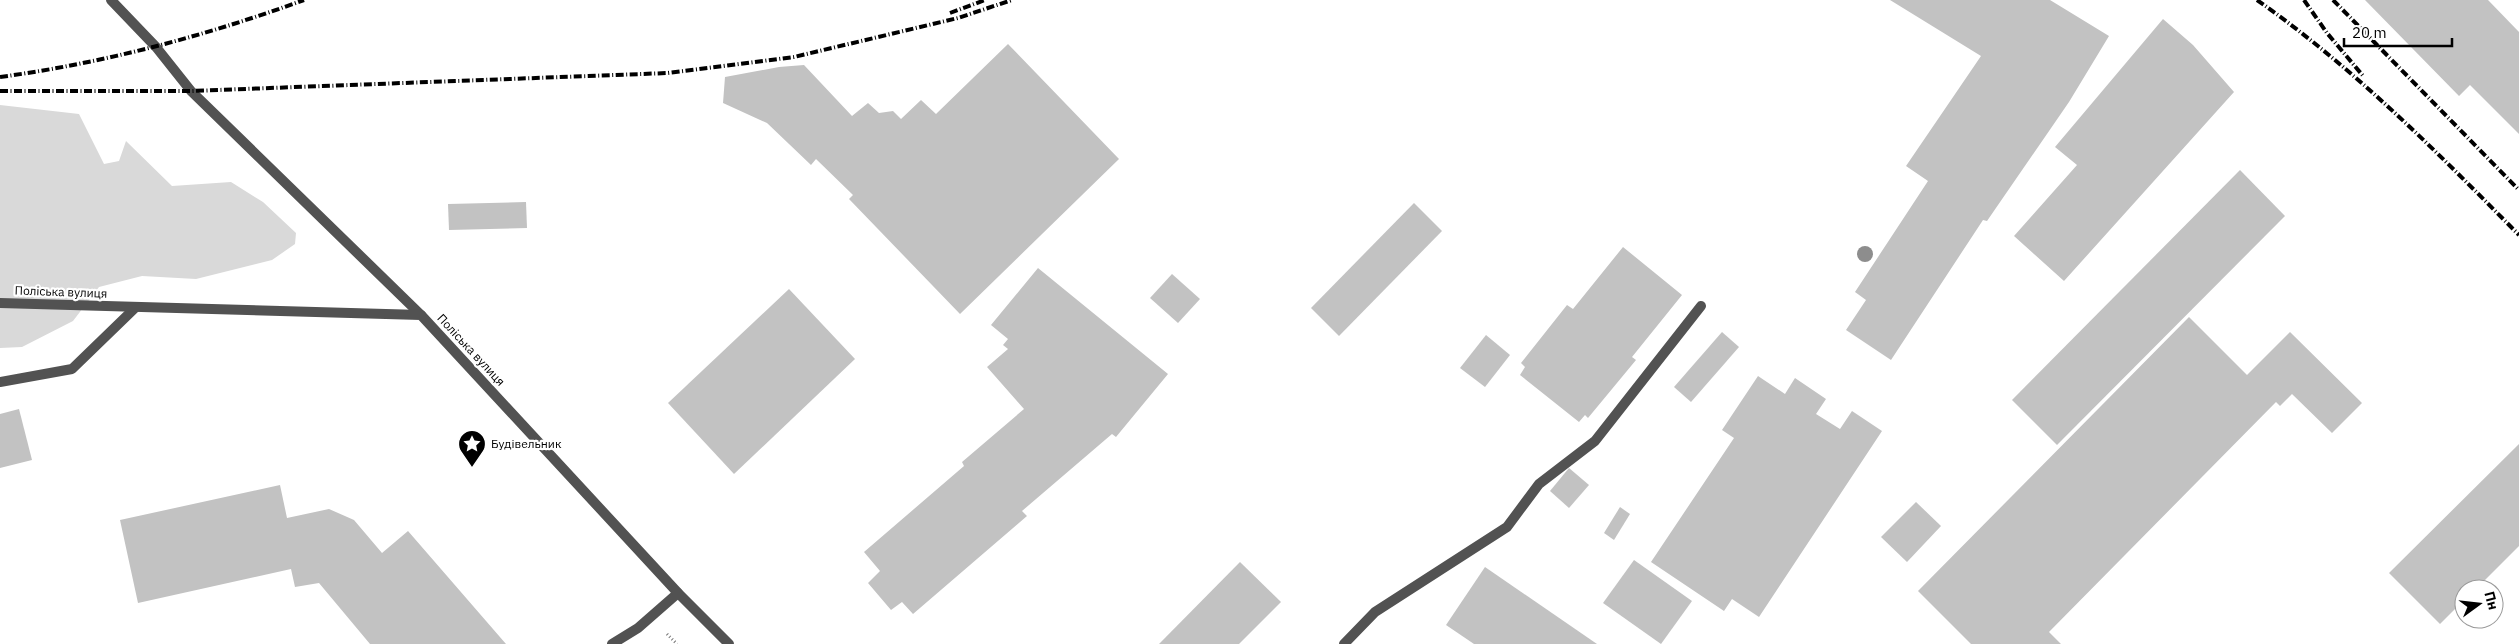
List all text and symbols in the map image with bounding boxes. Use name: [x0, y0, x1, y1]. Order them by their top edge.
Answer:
scale bar: [2344, 15, 2452, 47]
text: 20 m: [2352, 23, 2387, 42]
street label: Поліська вулиця: [14, 282, 108, 301]
street label: Поліська вулиця: [434, 311, 508, 389]
place icon: Будівельник: [457, 429, 487, 468]
place label: Будівельник: [491, 436, 562, 451]
north arrow: [2454, 579, 2504, 629]
text: Пн: [2480, 589, 2503, 612]

